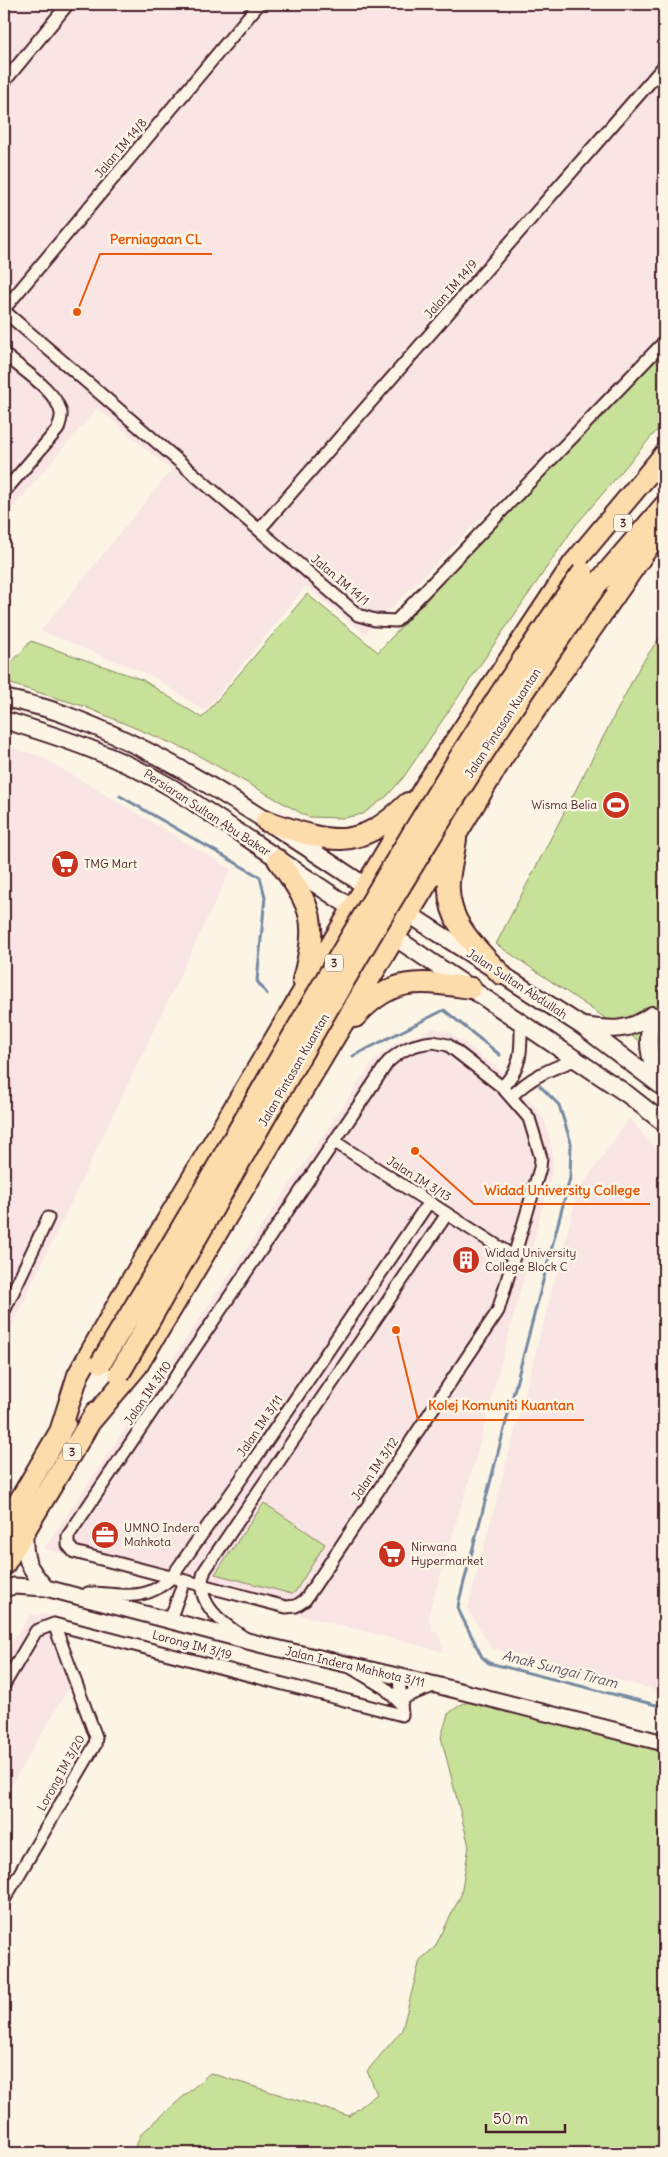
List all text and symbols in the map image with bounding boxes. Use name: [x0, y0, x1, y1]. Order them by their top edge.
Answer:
street label: Jalan IM 14/8: [91, 115, 150, 180]
callout: Perniagaan CL: [100, 225, 212, 254]
text: Perniagaan CL: [110, 230, 203, 248]
street label: Jalan IM 14/9: [421, 256, 480, 321]
road number: 3: [614, 514, 632, 532]
street label: Jalan IM 14/1: [308, 551, 372, 608]
street label: Jalan Pintasan Kuantan: [461, 665, 544, 780]
street label: Persiaran Sultan Abu Bakar: [141, 766, 274, 859]
sports icon: Wisma Belia: [601, 790, 631, 820]
place label: Wisma Belia: [531, 797, 597, 812]
supermarket icon: TMG Mart: [50, 849, 80, 879]
place label: TMG Mart: [84, 856, 137, 871]
street label: Jalan Sultan Abdullah: [464, 945, 570, 1022]
road number: 3: [325, 954, 343, 971]
street label: Jalan Pintasan Kuantan: [255, 1011, 332, 1129]
street label: Jalan IM 3/13: [384, 1153, 454, 1204]
callout: Widad University College: [474, 1175, 650, 1204]
text: Widad University College: [484, 1181, 640, 1199]
building icon: Widad University College Block C: [451, 1245, 481, 1275]
place label: Widad University College Block C: [485, 1245, 576, 1274]
street label: Jalan IM 3/10: [121, 1358, 175, 1428]
callout: Kolej Komuniti Kuantan: [418, 1391, 584, 1420]
street label: Jalan IM 3/11: [234, 1392, 286, 1459]
text: Kolej Komuniti Kuantan: [428, 1396, 574, 1414]
street label: Jalan IM 3/12: [348, 1434, 401, 1503]
road number: 3: [63, 1444, 81, 1460]
office icon: UMNO Indera Mahkota: [90, 1520, 120, 1550]
place label: UMNO Indera Mahkota: [124, 1520, 200, 1549]
supermarket icon: Nirwana Hypermarket: [377, 1539, 407, 1569]
place label: Nirwana Hypermarket: [411, 1539, 483, 1568]
street label: Lorong IM 3/19: [151, 1627, 234, 1662]
street label: Jalan Indera Mahkota 3/11: [284, 1643, 426, 1690]
water label: Anak Sungai Tiram: [500, 1646, 620, 1692]
street label: Lorong IM 3/20: [33, 1732, 88, 1813]
scale bar: [486, 2102, 564, 2134]
text: 50 m: [493, 2109, 528, 2128]

